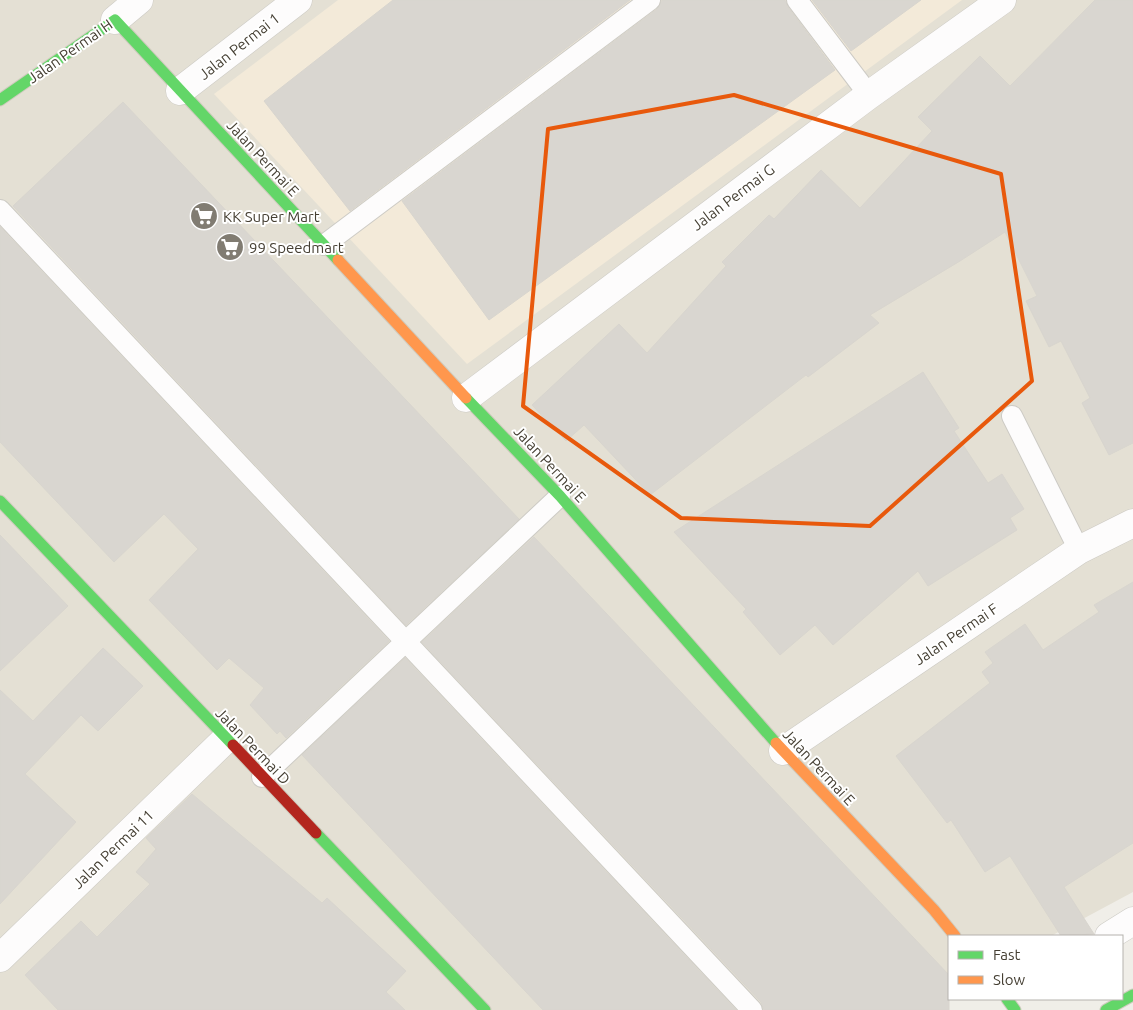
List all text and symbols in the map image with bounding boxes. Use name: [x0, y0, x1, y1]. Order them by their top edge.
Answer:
street label: Jalan Permai 1: [195, 9, 283, 83]
street label: Jalan Permai H: [24, 15, 116, 87]
street label: Jalan Permai E: [224, 117, 302, 199]
street label: Jalan Permai G: [688, 160, 778, 234]
supermarket icon: KK Super Mart: [189, 201, 219, 231]
place label: KK Super Mart: [223, 208, 320, 225]
supermarket icon: 99 Speedmart: [215, 232, 245, 262]
place label: 99 Speedmart: [249, 239, 344, 256]
street label: Jalan Permai E: [511, 423, 589, 505]
street label: Jalan Permai F: [911, 600, 1001, 668]
street label: Jalan Permai D: [212, 704, 294, 788]
street label: Jalan Permai E: [780, 726, 858, 808]
street label: Jalan Permai 11: [69, 806, 157, 892]
legend: [948, 935, 1123, 1000]
text: Fast: [993, 946, 1021, 963]
text: Slow: [993, 971, 1026, 988]

